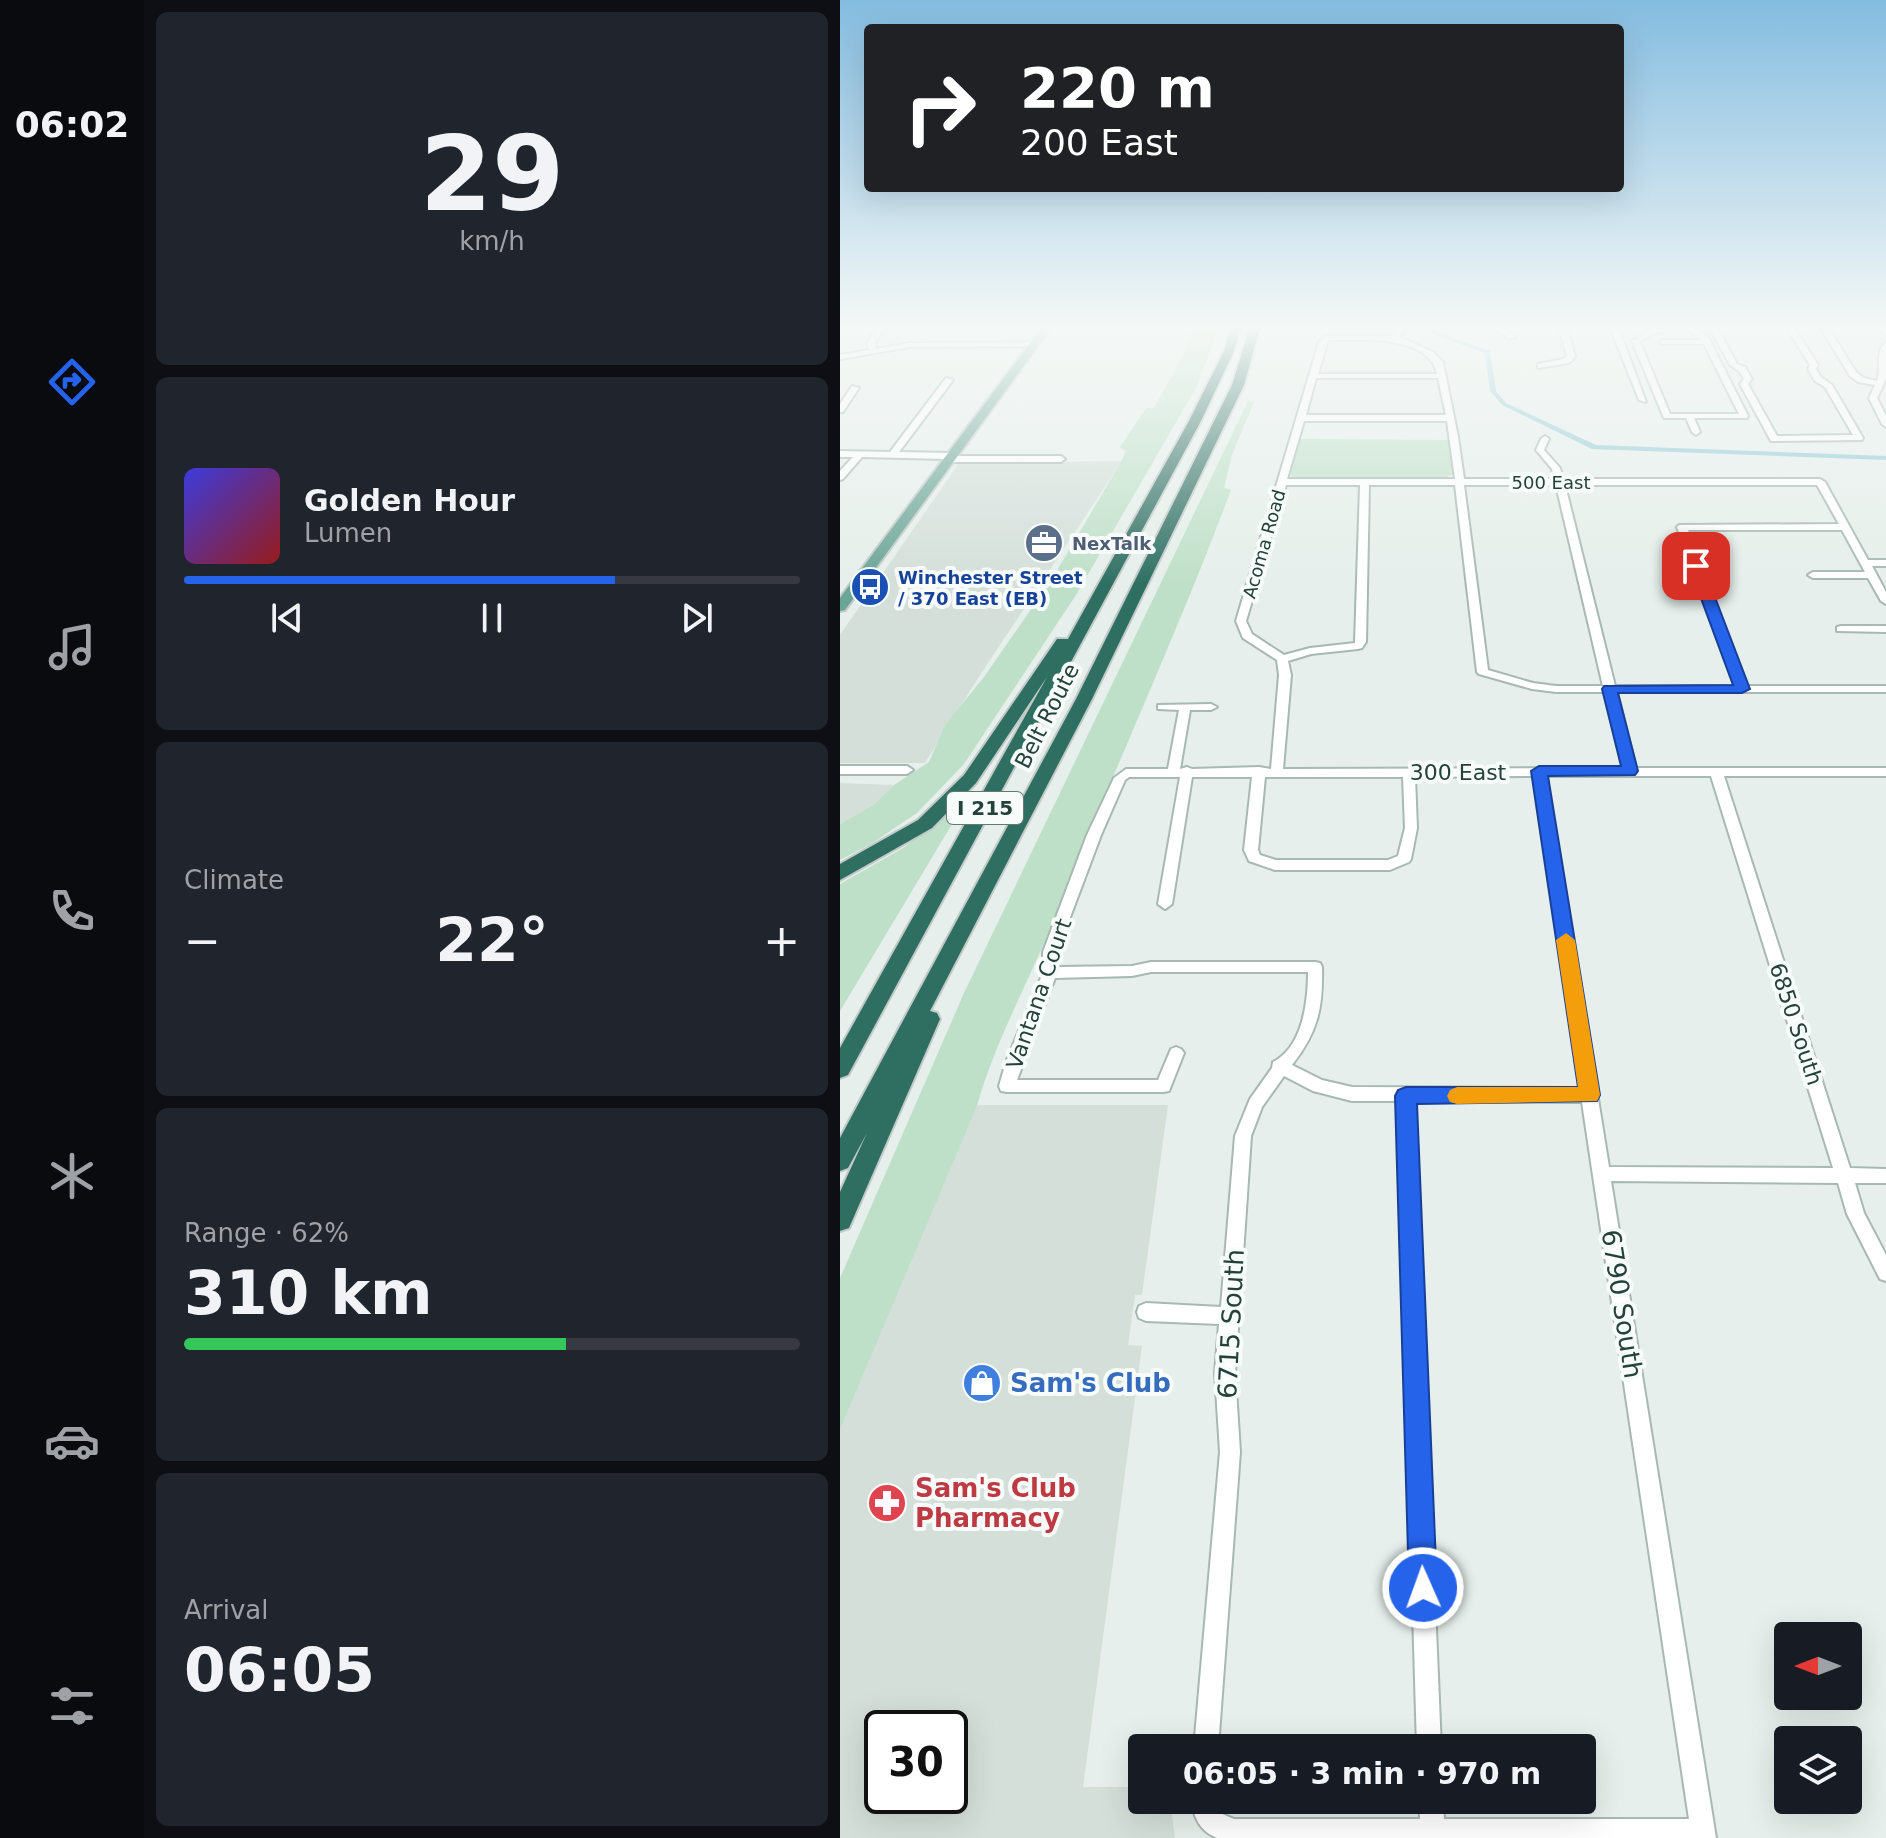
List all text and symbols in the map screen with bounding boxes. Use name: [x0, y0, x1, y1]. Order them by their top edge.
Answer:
text: 220 m: [1020, 55, 1215, 120]
icon: right: [888, 56, 992, 160]
text: 06:02: [15, 104, 129, 145]
text: 29: [420, 113, 564, 235]
text: 200 East: [1020, 122, 1178, 163]
text: km/h: [459, 226, 525, 256]
icon: directions: [44, 354, 100, 410]
street label: 500 East: [1512, 472, 1590, 493]
text: Golden Hour: [304, 483, 515, 518]
street label: Acoma Road: [1238, 487, 1290, 601]
text: Lumen: [304, 518, 392, 548]
office icon: NexTalk: [1023, 522, 1065, 564]
pin: [1662, 532, 1730, 600]
place label: NexTalk: [1072, 533, 1152, 554]
icon: arrive: [1674, 544, 1718, 588]
bus stop icon: Winchester Street / 370 East (EB): [849, 566, 891, 608]
place label: Winchester Street / 370 East (EB): [898, 567, 1083, 609]
icon: previous: [265, 596, 309, 640]
icon: pause: [470, 596, 514, 640]
icon: next: [675, 596, 719, 640]
icon: music: [44, 619, 100, 675]
street label: Belt Route: [1010, 659, 1084, 773]
street label: 300 East: [1410, 760, 1507, 785]
road number: I 215: [947, 792, 1023, 824]
text: Climate: [184, 865, 284, 895]
icon: phone: [44, 883, 100, 939]
text: 22°: [435, 905, 549, 975]
text: −: [184, 915, 221, 966]
text: +: [763, 915, 800, 966]
street label: Vantana Court: [1002, 915, 1077, 1073]
street label: 6850 South: [1765, 960, 1827, 1088]
icon: climate: [44, 1148, 100, 1204]
text: Range · 62%: [184, 1218, 349, 1248]
street label: 6790 South: [1595, 1228, 1649, 1380]
street label: 6715 South: [1212, 1248, 1250, 1400]
text: 310 km: [184, 1258, 433, 1328]
shop icon: Sam's Club: [961, 1362, 1003, 1404]
place label: Sam's Club: [1010, 1368, 1171, 1398]
icon: car: [44, 1413, 100, 1469]
place label: Sam's Club Pharmacy: [915, 1473, 1076, 1533]
pharmacy icon: Sam's Club Pharmacy: [866, 1482, 908, 1524]
position arrow: [1381, 1546, 1465, 1630]
text: Arrival: [184, 1595, 268, 1625]
north arrow: [1774, 1622, 1862, 1710]
map controls: [1774, 1622, 1862, 1814]
text: 06:05: [184, 1635, 375, 1705]
icon: filters: [44, 1678, 100, 1734]
speed limit sign: 30: [864, 1710, 968, 1814]
button: layers: [1774, 1726, 1862, 1814]
text: 06:05 · 3 min · 970 m: [1183, 1756, 1541, 1791]

